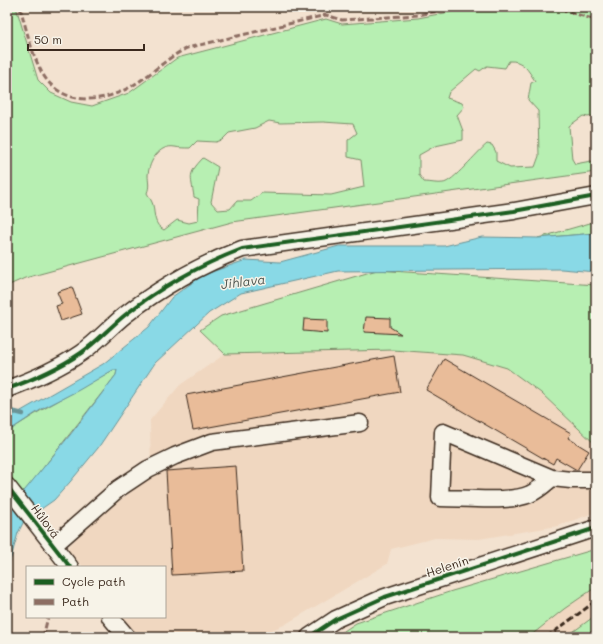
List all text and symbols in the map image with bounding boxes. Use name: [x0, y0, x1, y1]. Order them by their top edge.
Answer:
scale bar: [28, 26, 144, 52]
text: 50 m: [34, 31, 62, 47]
water label: Jihlava: [220, 270, 266, 292]
street label: Hůlová: [28, 501, 64, 541]
street label: Helenín: [424, 552, 470, 580]
legend: [26, 566, 166, 618]
text: Cycle path: [62, 573, 125, 589]
text: Path: [62, 593, 89, 609]

